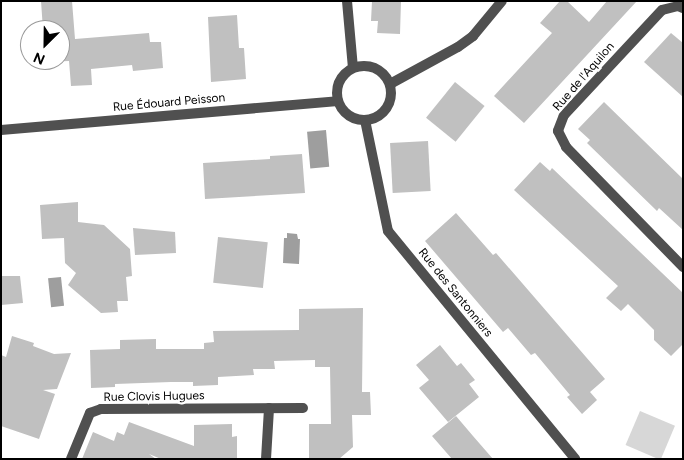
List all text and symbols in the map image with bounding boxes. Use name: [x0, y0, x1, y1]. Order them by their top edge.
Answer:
north arrow: [20, 20, 70, 70]
street label: Rue de l'Aquilon: [550, 40, 618, 114]
text: N: [31, 48, 48, 68]
street label: Rue Édouard Peisson: [112, 91, 226, 115]
street label: Rue des Santonniers: [415, 246, 495, 340]
street label: Rue Clovis Hugues: [103, 389, 205, 405]

